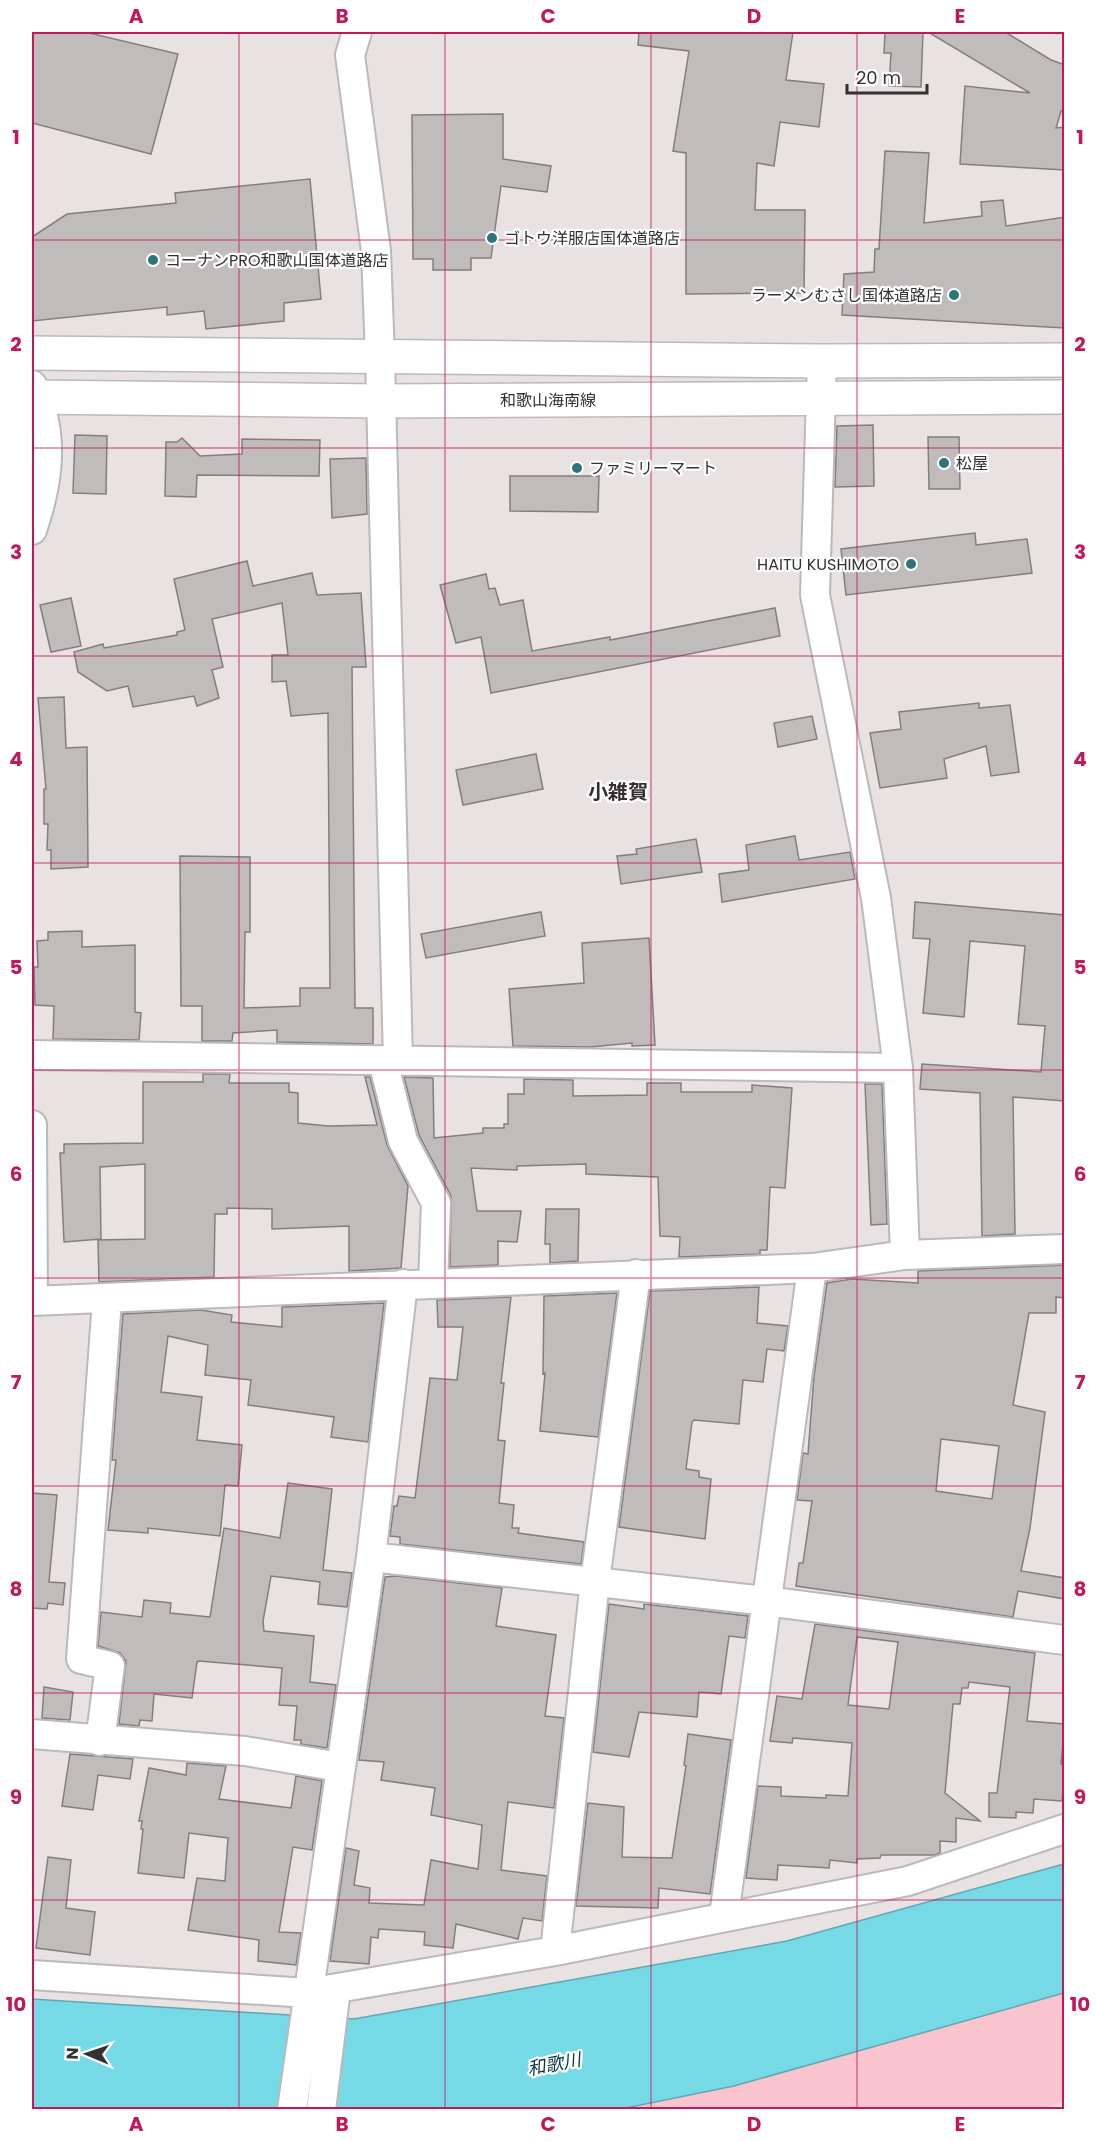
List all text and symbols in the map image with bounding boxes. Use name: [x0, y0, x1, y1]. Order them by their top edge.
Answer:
text: A: [129, 2, 144, 30]
text: B: [335, 2, 349, 30]
text: C: [540, 2, 556, 30]
text: D: [747, 2, 761, 30]
text: E: [955, 2, 965, 30]
scale bar: [847, 57, 926, 95]
text: 20 m: [856, 65, 901, 90]
text: 1: [12, 123, 20, 151]
text: 1: [1076, 123, 1084, 151]
place label: ゴトウ洋服店国体道路店: [504, 227, 680, 250]
marker: ゴトウ洋服店国体道路店: [485, 231, 499, 245]
place label: コーナンPRO和歌山国体道路店: [165, 249, 389, 272]
marker: コーナンPRO和歌山国体道路店: [146, 253, 160, 267]
place label: ラーメンむさし国体道路店: [751, 284, 942, 307]
marker: ラーメンむさし国体道路店: [947, 288, 961, 302]
text: 2: [10, 330, 22, 358]
text: 2: [1074, 330, 1086, 358]
street label: 和歌山海南線: [500, 389, 596, 412]
place label: 松屋: [956, 452, 988, 475]
marker: 松屋: [937, 456, 951, 470]
place label: ファミリーマート: [589, 457, 717, 480]
marker: ファミリーマート: [570, 461, 584, 475]
text: 3: [10, 538, 22, 566]
text: 3: [1074, 538, 1086, 566]
place label: HAITU KUSHIMOTO: [757, 553, 899, 576]
marker: HAITU KUSHIMOTO: [904, 557, 918, 571]
text: 4: [9, 745, 23, 773]
text: 4: [1073, 745, 1087, 773]
district label: 小雑賀: [588, 778, 648, 806]
text: 5: [10, 953, 23, 981]
text: 5: [1074, 953, 1087, 981]
text: 6: [10, 1160, 22, 1188]
text: 6: [1074, 1160, 1086, 1188]
text: 7: [11, 1368, 22, 1396]
text: 7: [1075, 1368, 1086, 1396]
text: 8: [10, 1575, 22, 1603]
text: 8: [1074, 1575, 1086, 1603]
text: 9: [10, 1783, 22, 1811]
text: 9: [1074, 1783, 1086, 1811]
text: 10: [6, 1990, 26, 2018]
text: 10: [1070, 1990, 1090, 2018]
north arrow: [57, 2024, 117, 2084]
water label: 和歌川: [525, 2046, 585, 2081]
text: N: [61, 2047, 84, 2060]
text: A: [129, 2110, 144, 2138]
text: B: [335, 2110, 349, 2138]
text: C: [540, 2110, 556, 2138]
text: D: [747, 2110, 761, 2138]
text: E: [955, 2110, 965, 2138]

